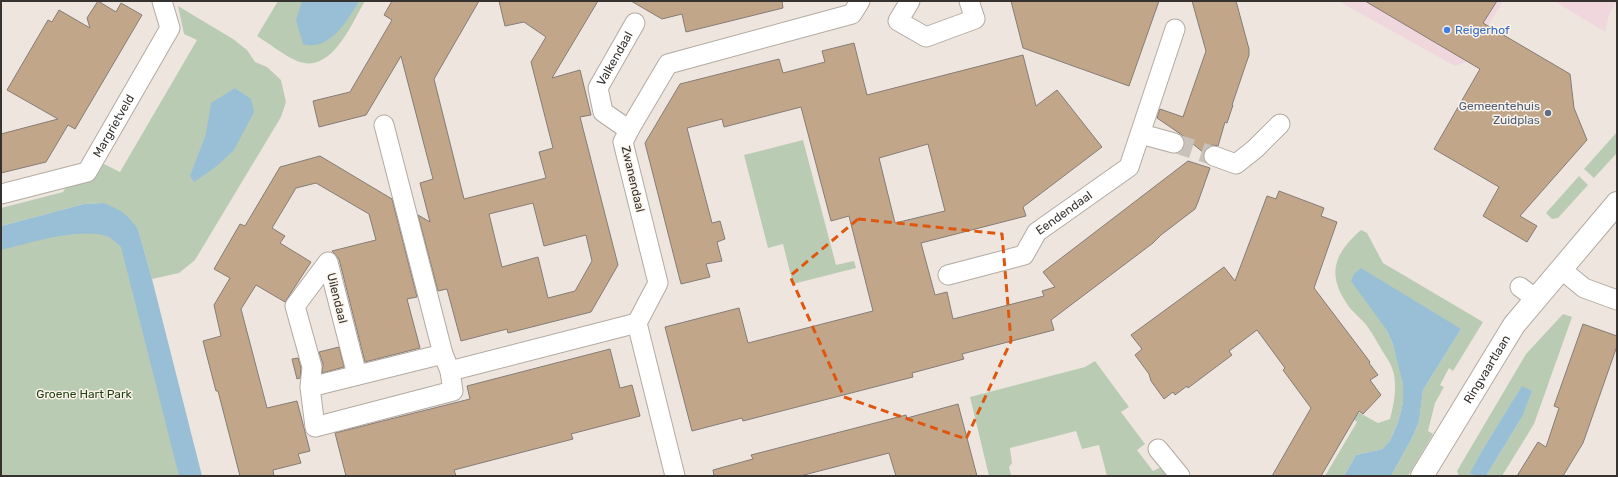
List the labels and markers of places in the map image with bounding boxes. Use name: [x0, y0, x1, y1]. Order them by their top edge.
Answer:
place label: Reigerhof: [1455, 23, 1510, 37]
marker: Reigerhof: [1442, 25, 1452, 35]
place label: Gemeentehuis Zuidplas: [1459, 99, 1540, 127]
marker: Gemeentehuis Zuidplas: [1543, 108, 1553, 118]

